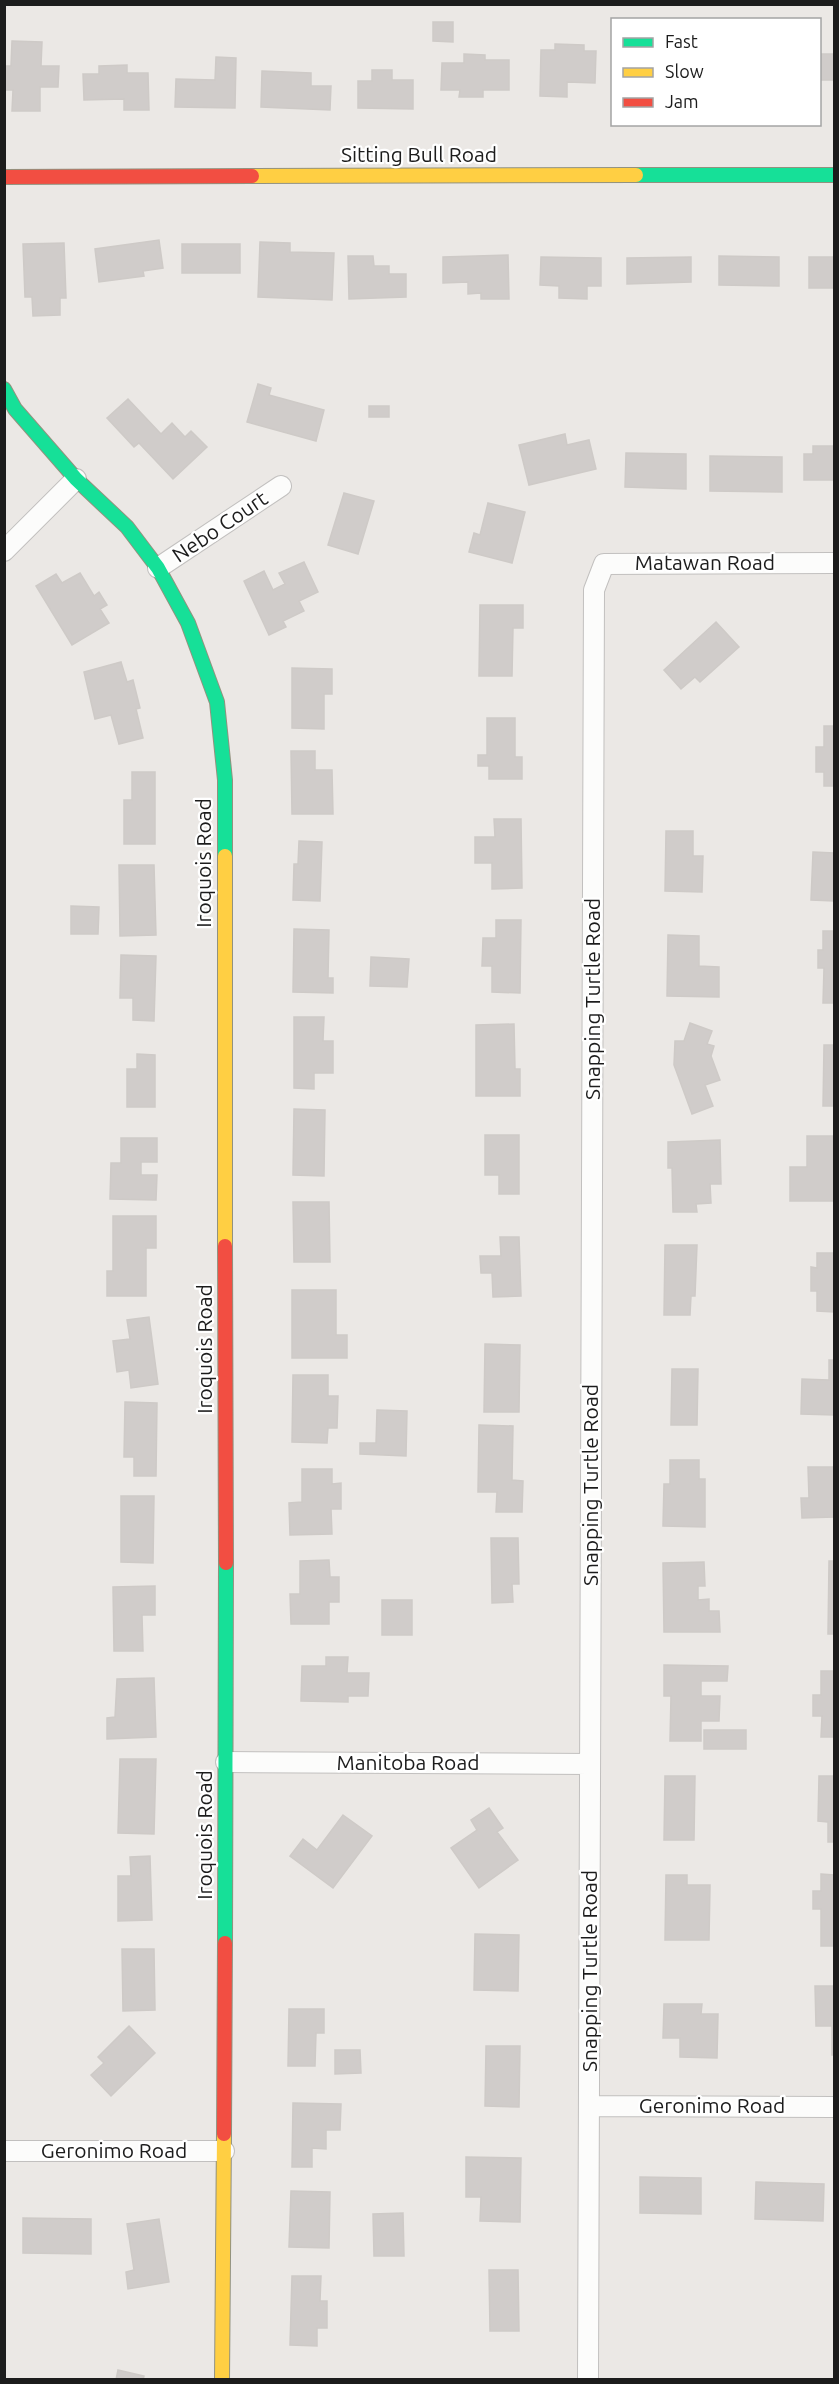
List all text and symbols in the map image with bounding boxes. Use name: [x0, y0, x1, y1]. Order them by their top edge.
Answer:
legend: [611, 18, 821, 126]
text: Fast: [665, 31, 698, 51]
text: Slow: [665, 61, 704, 81]
text: Jam: [665, 91, 699, 111]
street label: Sitting Bull Road: [341, 142, 497, 166]
street label: Nebo Court: [167, 486, 271, 567]
street label: Matawan Road: [635, 550, 775, 574]
street label: Iroquois Road: [191, 798, 215, 928]
street label: Snapping Turtle Road: [580, 898, 604, 1100]
street label: Iroquois Road: [192, 1284, 216, 1414]
street label: Snapping Turtle Road: [578, 1384, 602, 1586]
street label: Manitoba Road: [337, 1750, 479, 1774]
street label: Iroquois Road: [192, 1770, 216, 1900]
street label: Snapping Turtle Road: [577, 1870, 601, 2072]
street label: Geronimo Road: [639, 2093, 785, 2117]
street label: Geronimo Road: [41, 2138, 187, 2162]

